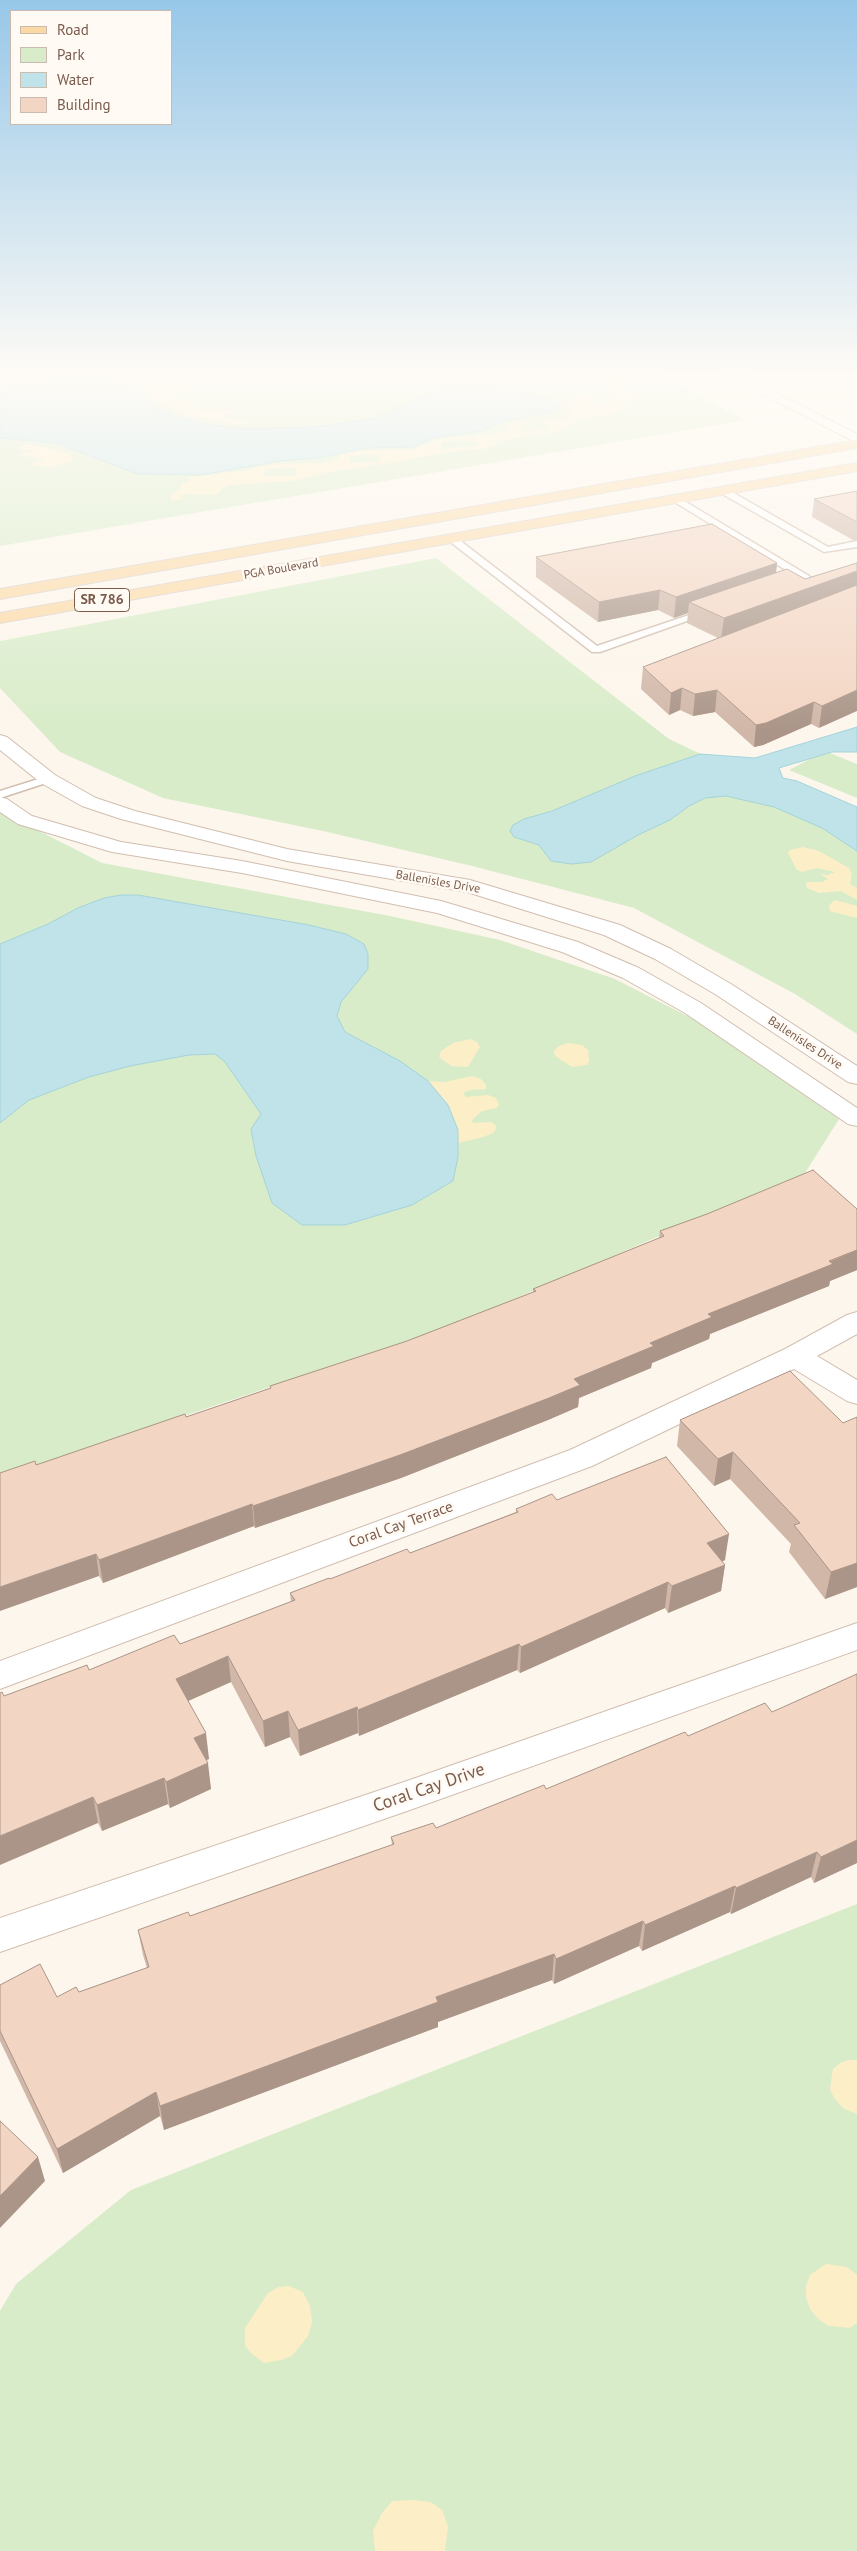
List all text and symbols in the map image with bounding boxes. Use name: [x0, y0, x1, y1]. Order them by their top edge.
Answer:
legend: [10, 10, 172, 125]
text: Road: [57, 20, 89, 39]
text: Park: [57, 45, 85, 64]
text: Water: [57, 70, 94, 89]
text: Building: [57, 95, 111, 114]
street label: PGA Boulevard: [243, 555, 319, 583]
road number: SR 786: [74, 588, 130, 612]
street label: Ballenisles Drive: [395, 867, 481, 897]
street label: Ballenisles Drive: [765, 1014, 845, 1072]
street label: Coral Cay Terrace: [346, 1498, 456, 1552]
street label: Coral Cay Drive: [370, 1759, 488, 1817]

